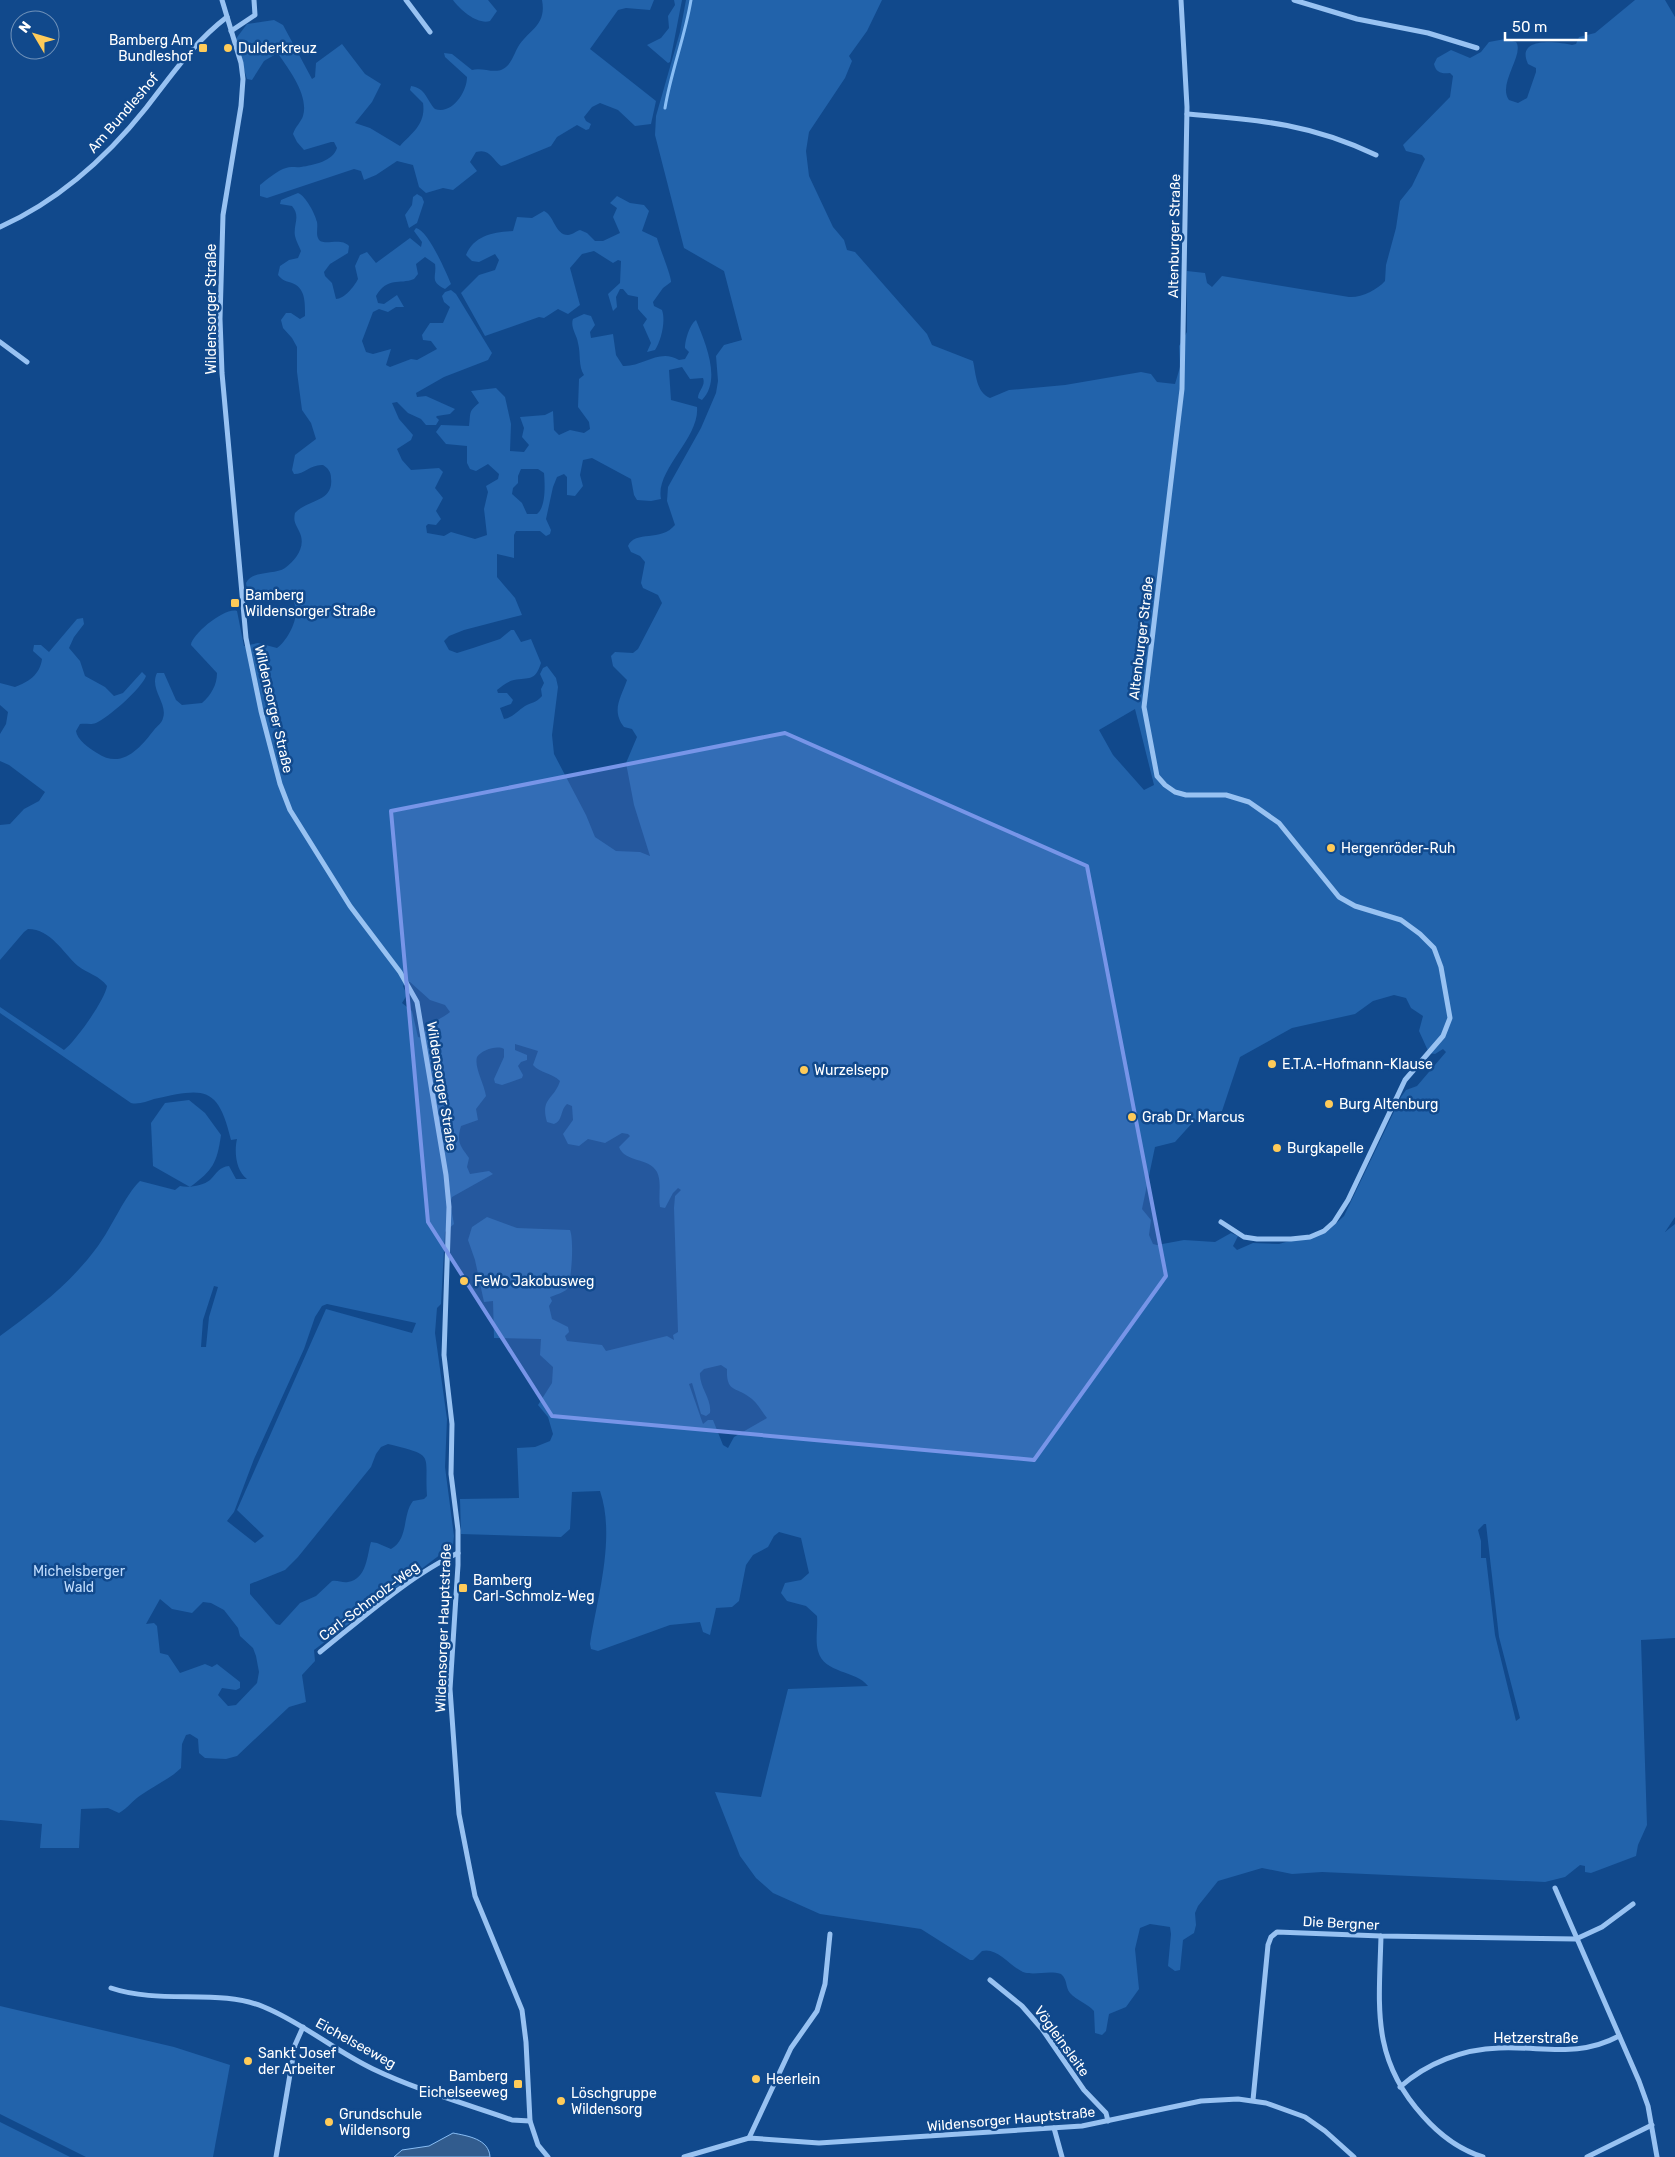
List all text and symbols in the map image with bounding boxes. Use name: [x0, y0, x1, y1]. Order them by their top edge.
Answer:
north arrow: [10, 10, 60, 60]
scale bar: [1505, 10, 1586, 42]
text: N: [15, 18, 35, 37]
text: 50 m: [1512, 18, 1547, 36]
place label: Bamberg Am Bundleshof: [109, 32, 194, 65]
place label: Dulderkreuz: [238, 40, 317, 57]
marker: Bamberg Am Bundleshof: [197, 42, 209, 54]
marker: Dulderkreuz: [222, 42, 234, 54]
street label: Am Bundleshof: [84, 70, 163, 157]
street label: Altenburger Straße: [1165, 174, 1184, 298]
street label: Wildensorger Straße: [203, 243, 220, 374]
street label: Altenburger Straße: [1125, 575, 1158, 701]
place label: Bamberg Wildensorger Straße: [245, 587, 376, 620]
marker: Bamberg Wildensorger Straße: [229, 597, 241, 609]
street label: Wildensorger Straße: [251, 643, 297, 775]
place label: Hergenröder-Ruh: [1341, 840, 1456, 857]
marker: Hergenröder-Ruh: [1325, 842, 1337, 854]
street label: Wildensorger Straße: [423, 1020, 460, 1152]
place label: E.T.A.-Hofmann-Klause: [1282, 1056, 1433, 1073]
marker: E.T.A.-Hofmann-Klause: [1266, 1058, 1278, 1070]
place label: Wurzelsepp: [814, 1062, 889, 1079]
marker: Wurzelsepp: [798, 1064, 810, 1076]
place label: Burg Altenburg: [1339, 1096, 1438, 1113]
marker: Burg Altenburg: [1323, 1098, 1335, 1110]
place label: Grab Dr. Marcus: [1142, 1109, 1245, 1126]
marker: Grab Dr. Marcus: [1126, 1111, 1138, 1123]
place label: Burgkapelle: [1287, 1140, 1364, 1157]
marker: Burgkapelle: [1271, 1142, 1283, 1154]
place label: FeWo Jakobusweg: [474, 1273, 594, 1290]
marker: FeWo Jakobusweg: [458, 1275, 470, 1287]
street label: Wildensorger Hauptstraße: [432, 1543, 455, 1713]
street label: Carl-Schmolz-Weg: [316, 1558, 423, 1645]
park label: Michelsberger Wald: [33, 1563, 126, 1596]
place label: Bamberg Carl-Schmolz-Weg: [473, 1572, 595, 1605]
marker: Bamberg Carl-Schmolz-Weg: [457, 1582, 469, 1594]
street label: Die Bergner: [1302, 1913, 1380, 1934]
street label: Vögleinsleite: [1030, 2003, 1093, 2080]
street label: Eichelseeweg: [313, 2014, 399, 2073]
street label: Hetzerstraße: [1493, 2030, 1579, 2047]
place label: Sankt Josef der Arbeiter: [258, 2045, 337, 2078]
marker: Sankt Josef der Arbeiter: [242, 2055, 254, 2067]
place label: Bamberg Eichelseeweg: [419, 2068, 508, 2101]
place label: Heerlein: [766, 2071, 820, 2088]
marker: Heerlein: [750, 2073, 762, 2085]
marker: Bamberg Eichelseeweg: [512, 2078, 524, 2090]
place label: Löschgruppe Wildensorg: [571, 2085, 657, 2118]
marker: Löschgruppe Wildensorg: [555, 2095, 567, 2107]
street label: Wildensorger Hauptstraße: [926, 2104, 1096, 2135]
place label: Grundschule Wildensorg: [339, 2106, 422, 2139]
marker: Grundschule Wildensorg: [323, 2116, 335, 2128]

